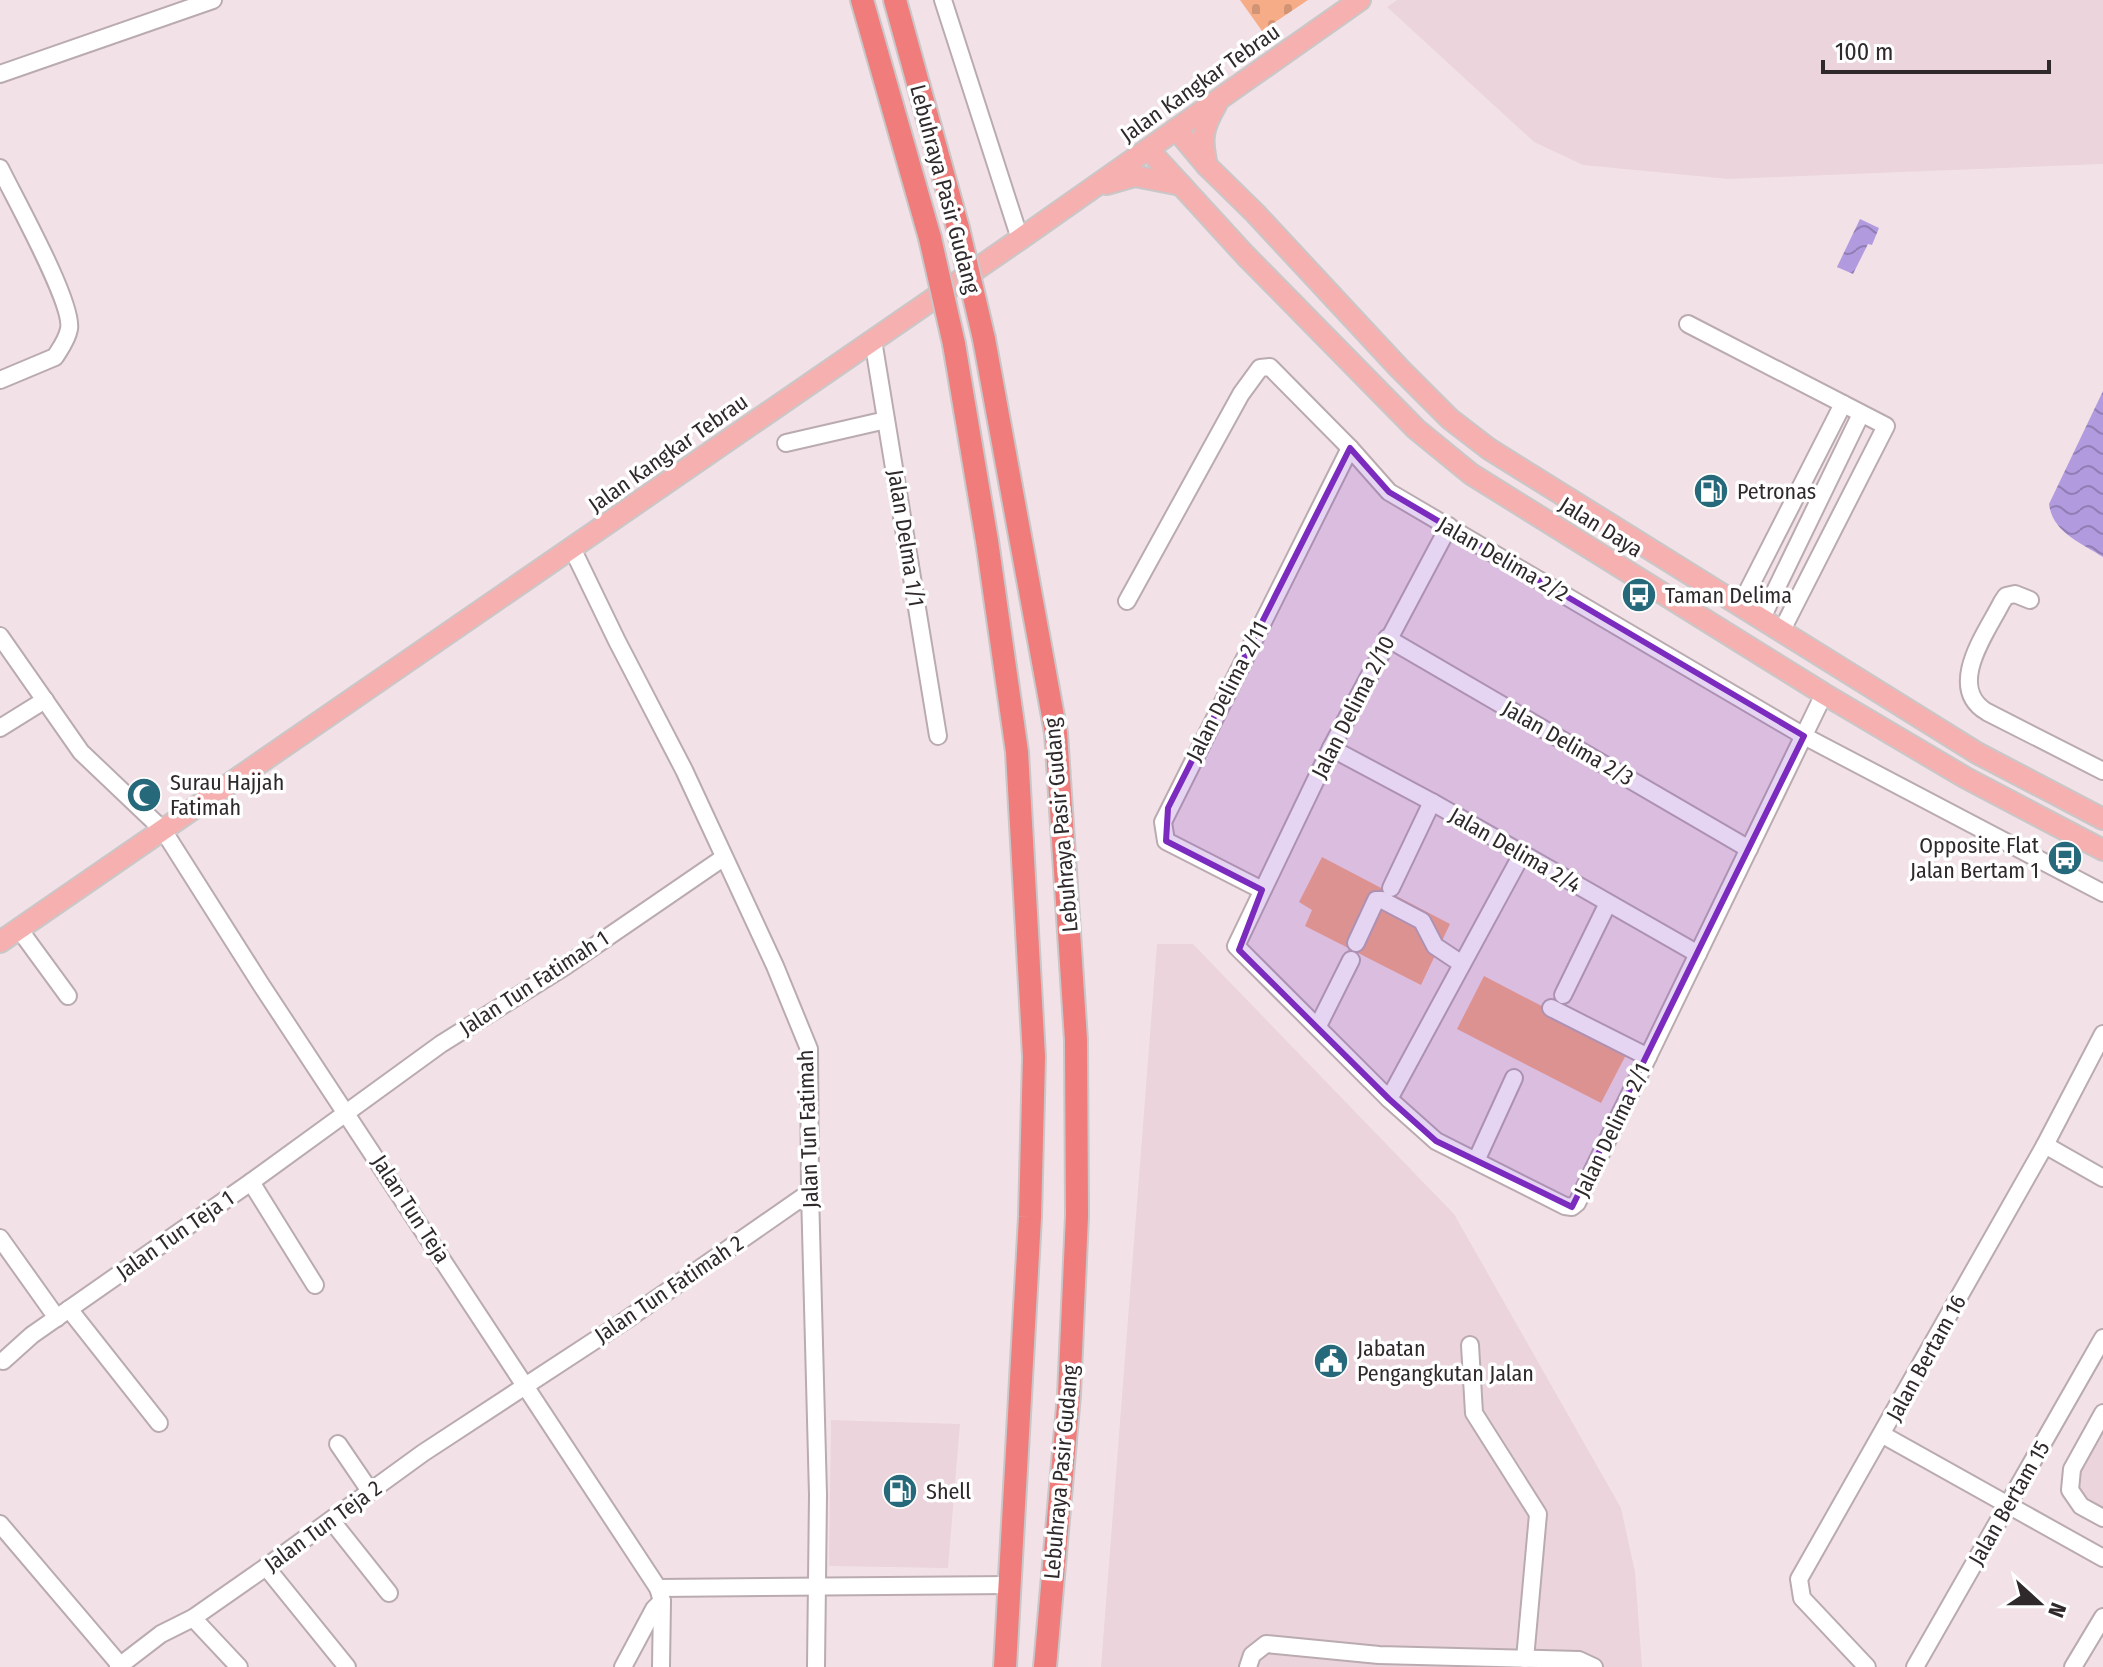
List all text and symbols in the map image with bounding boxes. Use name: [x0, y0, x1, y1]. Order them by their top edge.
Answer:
street label: Jalan Kangkar Tebrau: [1115, 18, 1285, 148]
scale bar: [1823, 24, 2049, 74]
text: 100 m: [1835, 38, 1893, 66]
street label: Lebuhraya Pasir Gudang: [904, 82, 986, 297]
street label: Jalan Kangkar Tebrau: [583, 388, 753, 518]
street label: Jalan Delma 1/1: [882, 468, 930, 608]
fuel station icon: Petronas: [1692, 472, 1730, 510]
place label: Petronas: [1737, 478, 1816, 505]
street label: Jalan Daya: [1554, 491, 1648, 563]
street label: Jalan Delima 2/2: [1433, 511, 1573, 607]
bus stop icon: Taman Delima: [1620, 576, 1658, 614]
place label: Taman Delima: [1665, 582, 1792, 609]
street label: Jalan Delima 2/11: [1180, 617, 1274, 765]
street label: Jalan Delima 2/10: [1305, 631, 1401, 783]
street label: Jalan Delima 2/3: [1498, 695, 1638, 791]
street label: Lebuhraya Pasir Gudang: [1038, 716, 1084, 933]
place label: Surau Hajjah Fatimah: [170, 769, 284, 821]
mosque icon: Surau Hajjah Fatimah: [125, 776, 163, 814]
street label: Jalan Delima 2/4: [1444, 802, 1586, 899]
place label: Opposite Flat Jalan Bertam 1: [1910, 832, 2040, 884]
bus stop icon: Opposite Flat Jalan Bertam 1: [2046, 839, 2084, 877]
street label: Jalan Tun Fatimah 1: [454, 925, 614, 1041]
street label: Jalan Tun Fatimah: [792, 1049, 824, 1209]
street label: Jalan Delima 2/1: [1568, 1059, 1656, 1201]
street label: Jalan Tun Teja: [366, 1150, 456, 1268]
street label: Jalan Tun Teja 1: [111, 1185, 239, 1285]
street label: Jalan Tun Fatimah 2: [590, 1229, 748, 1349]
street label: Jalan Bertam 16: [1880, 1290, 1972, 1426]
place label: Jabatan Pengangkutan Jalan: [1357, 1335, 1534, 1387]
public building icon: Jabatan Pengangkutan Jalan: [1312, 1342, 1350, 1380]
street label: Lebuhraya Pasir Gudang: [1038, 1363, 1084, 1580]
street label: Jalan Bertam 15: [1963, 1436, 2055, 1570]
fuel station icon: Shell: [881, 1472, 919, 1510]
street label: Jalan Tun Teja 2: [259, 1474, 387, 1578]
place label: Shell: [926, 1478, 971, 1505]
north arrow: [1999, 1563, 2079, 1643]
text: N: [2042, 1599, 2072, 1621]

